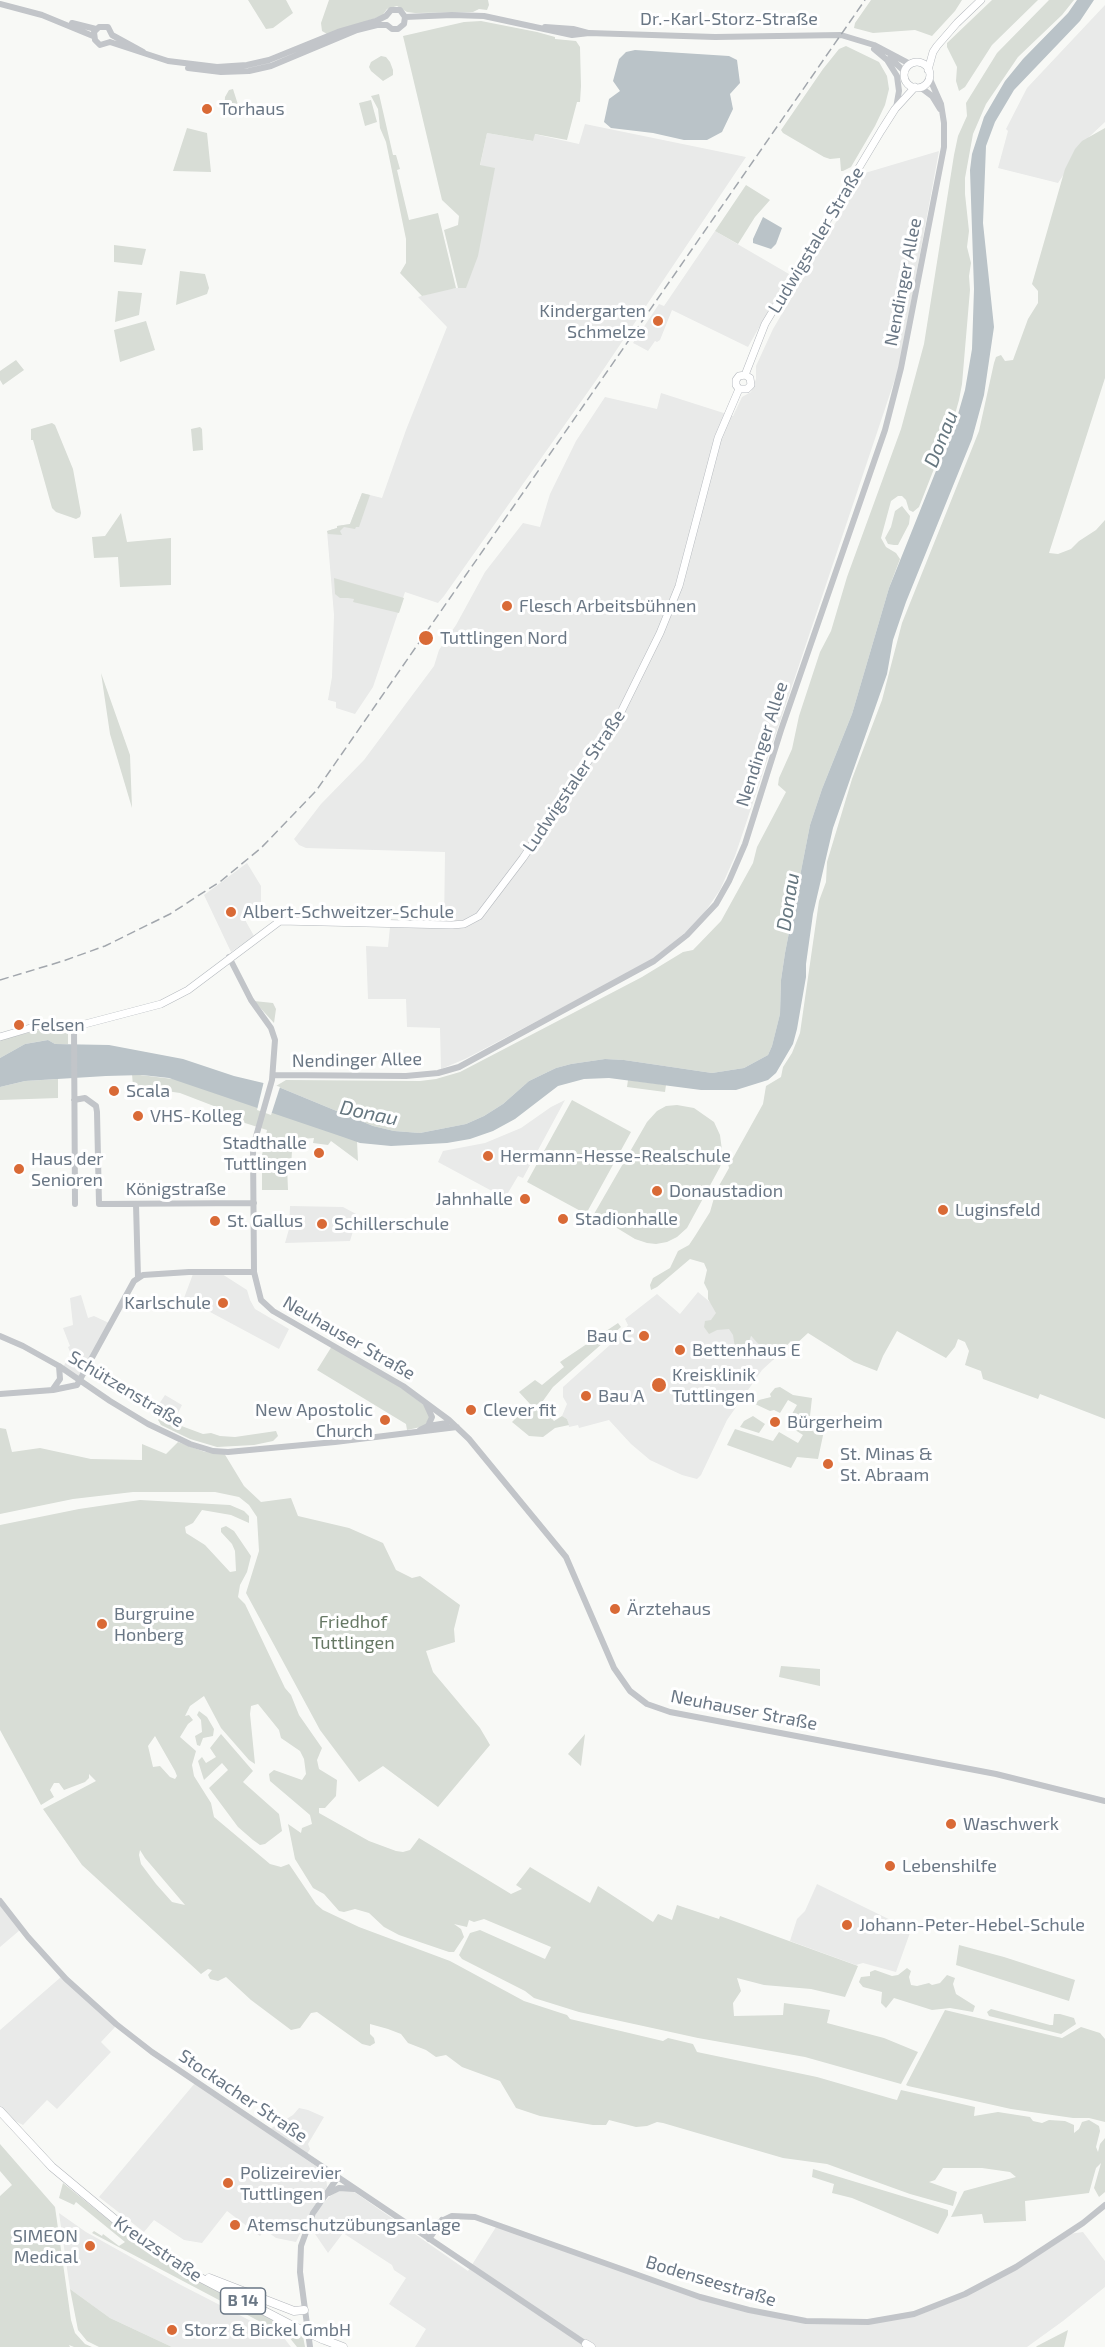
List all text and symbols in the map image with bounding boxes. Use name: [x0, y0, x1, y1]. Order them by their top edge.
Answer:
street label: Dr.-Karl-Storz-Straße: [640, 8, 818, 30]
place label: Torhaus: [219, 98, 285, 120]
marker: Torhaus: [200, 102, 214, 116]
street label: Ludwigstaler Straße: [764, 163, 868, 317]
street label: Nendinger Allee: [880, 216, 926, 348]
place label: Kindergarten Schmelze: [539, 300, 646, 342]
marker: Kindergarten Schmelze: [651, 314, 665, 328]
water label: Donau: [919, 407, 963, 471]
place label: Flesch Arbeitsbühnen: [519, 595, 696, 617]
marker: Flesch Arbeitsbühnen: [500, 599, 514, 613]
place label: Tuttlingen Nord: [440, 627, 567, 649]
marker: Tuttlingen Nord: [417, 629, 435, 647]
street label: Nendinger Allee: [732, 679, 792, 809]
street label: Ludwigstaler Straße: [518, 706, 630, 856]
water label: Donau: [772, 871, 804, 933]
place label: Albert-Schweitzer-Schule: [243, 901, 454, 923]
marker: Albert-Schweitzer-Schule: [224, 905, 238, 919]
place label: Felsen: [31, 1014, 85, 1036]
marker: Felsen: [12, 1018, 26, 1032]
street label: Nendinger Allee: [292, 1048, 422, 1072]
place label: Scala: [126, 1080, 170, 1102]
marker: Scala: [107, 1084, 121, 1098]
water label: Donau: [338, 1095, 400, 1131]
place label: VHS-Kolleg: [150, 1105, 242, 1127]
marker: VHS-Kolleg: [131, 1109, 145, 1123]
place label: Stadthalle Tuttlingen: [222, 1132, 307, 1174]
place label: Hermann-Hesse-Realschule: [500, 1145, 731, 1167]
marker: Stadthalle Tuttlingen: [312, 1146, 326, 1160]
place label: Haus der Senioren: [31, 1148, 104, 1190]
marker: Hermann-Hesse-Realschule: [481, 1149, 495, 1163]
marker: Haus der Senioren: [12, 1162, 26, 1176]
street label: Königstraße: [126, 1178, 226, 1200]
place label: Donaustadion: [669, 1180, 783, 1202]
marker: Donaustadion: [650, 1184, 664, 1198]
place label: Jahnhalle: [435, 1188, 513, 1210]
marker: Jahnhalle: [518, 1192, 532, 1206]
place label: Luginsfeld: [955, 1199, 1041, 1221]
marker: Luginsfeld: [936, 1203, 950, 1217]
place label: Stadionhalle: [575, 1208, 678, 1230]
place label: St. Gallus: [227, 1210, 303, 1232]
marker: Stadionhalle: [556, 1212, 570, 1226]
place label: Schillerschule: [334, 1213, 449, 1235]
marker: St. Gallus: [208, 1214, 222, 1228]
marker: Schillerschule: [315, 1217, 329, 1231]
street label: Neuhauser Straße: [279, 1291, 419, 1385]
place label: Karlschule: [124, 1292, 211, 1314]
marker: Karlschule: [216, 1296, 230, 1310]
place label: Bau C: [586, 1325, 632, 1347]
marker: Bau C: [637, 1329, 651, 1343]
place label: Bettenhaus E: [692, 1339, 801, 1361]
marker: Bettenhaus E: [673, 1343, 687, 1357]
street label: Schützenstraße: [64, 1346, 188, 1432]
place label: Kreisklinik Tuttlingen: [672, 1364, 756, 1406]
marker: Kreisklinik Tuttlingen: [650, 1376, 668, 1394]
place label: Bau A: [598, 1385, 645, 1407]
marker: Bau A: [579, 1389, 593, 1403]
place label: New Apostolic Church: [255, 1399, 373, 1442]
place label: Clever fit: [483, 1399, 556, 1421]
marker: Clever fit: [464, 1403, 478, 1417]
place label: Bürgerheim: [787, 1411, 883, 1433]
marker: New Apostolic Church: [378, 1413, 392, 1427]
marker: Bürgerheim: [768, 1415, 782, 1429]
place label: St. Minas & St. Abraam: [840, 1443, 933, 1486]
marker: St. Minas & St. Abraam: [821, 1457, 835, 1471]
place label: Ärztehaus: [627, 1598, 711, 1620]
marker: Ärztehaus: [608, 1602, 622, 1616]
place label: Burgruine Honberg: [114, 1603, 195, 1646]
park label: Friedhof Tuttlingen: [311, 1611, 395, 1654]
marker: Burgruine Honberg: [95, 1617, 109, 1631]
street label: Neuhauser Straße: [669, 1685, 819, 1735]
place label: Waschwerk: [963, 1813, 1059, 1835]
marker: Waschwerk: [944, 1817, 958, 1831]
place label: Lebenshilfe: [902, 1855, 997, 1877]
marker: Lebenshilfe: [883, 1859, 897, 1873]
place label: Johann-Peter-Hebel-Schule: [859, 1914, 1085, 1936]
marker: Johann-Peter-Hebel-Schule: [840, 1918, 854, 1932]
street label: Stockacher Straße: [174, 2045, 312, 2147]
place label: Polizeirevier Tuttlingen: [240, 2162, 341, 2204]
marker: Polizeirevier Tuttlingen: [221, 2176, 235, 2190]
street label: Kreuzstraße: [110, 2212, 206, 2286]
place label: Atemschutzübungsanlage: [247, 2214, 461, 2236]
marker: Atemschutzübungsanlage: [228, 2218, 242, 2232]
place label: SIMEON Medical: [13, 2225, 78, 2268]
marker: SIMEON Medical: [83, 2239, 97, 2253]
street label: Bodenseestraße: [643, 2251, 779, 2311]
road number: B 14: [220, 2288, 266, 2314]
place label: Storz & Bickel GmbH: [184, 2319, 351, 2341]
marker: Storz & Bickel GmbH: [165, 2323, 179, 2337]

